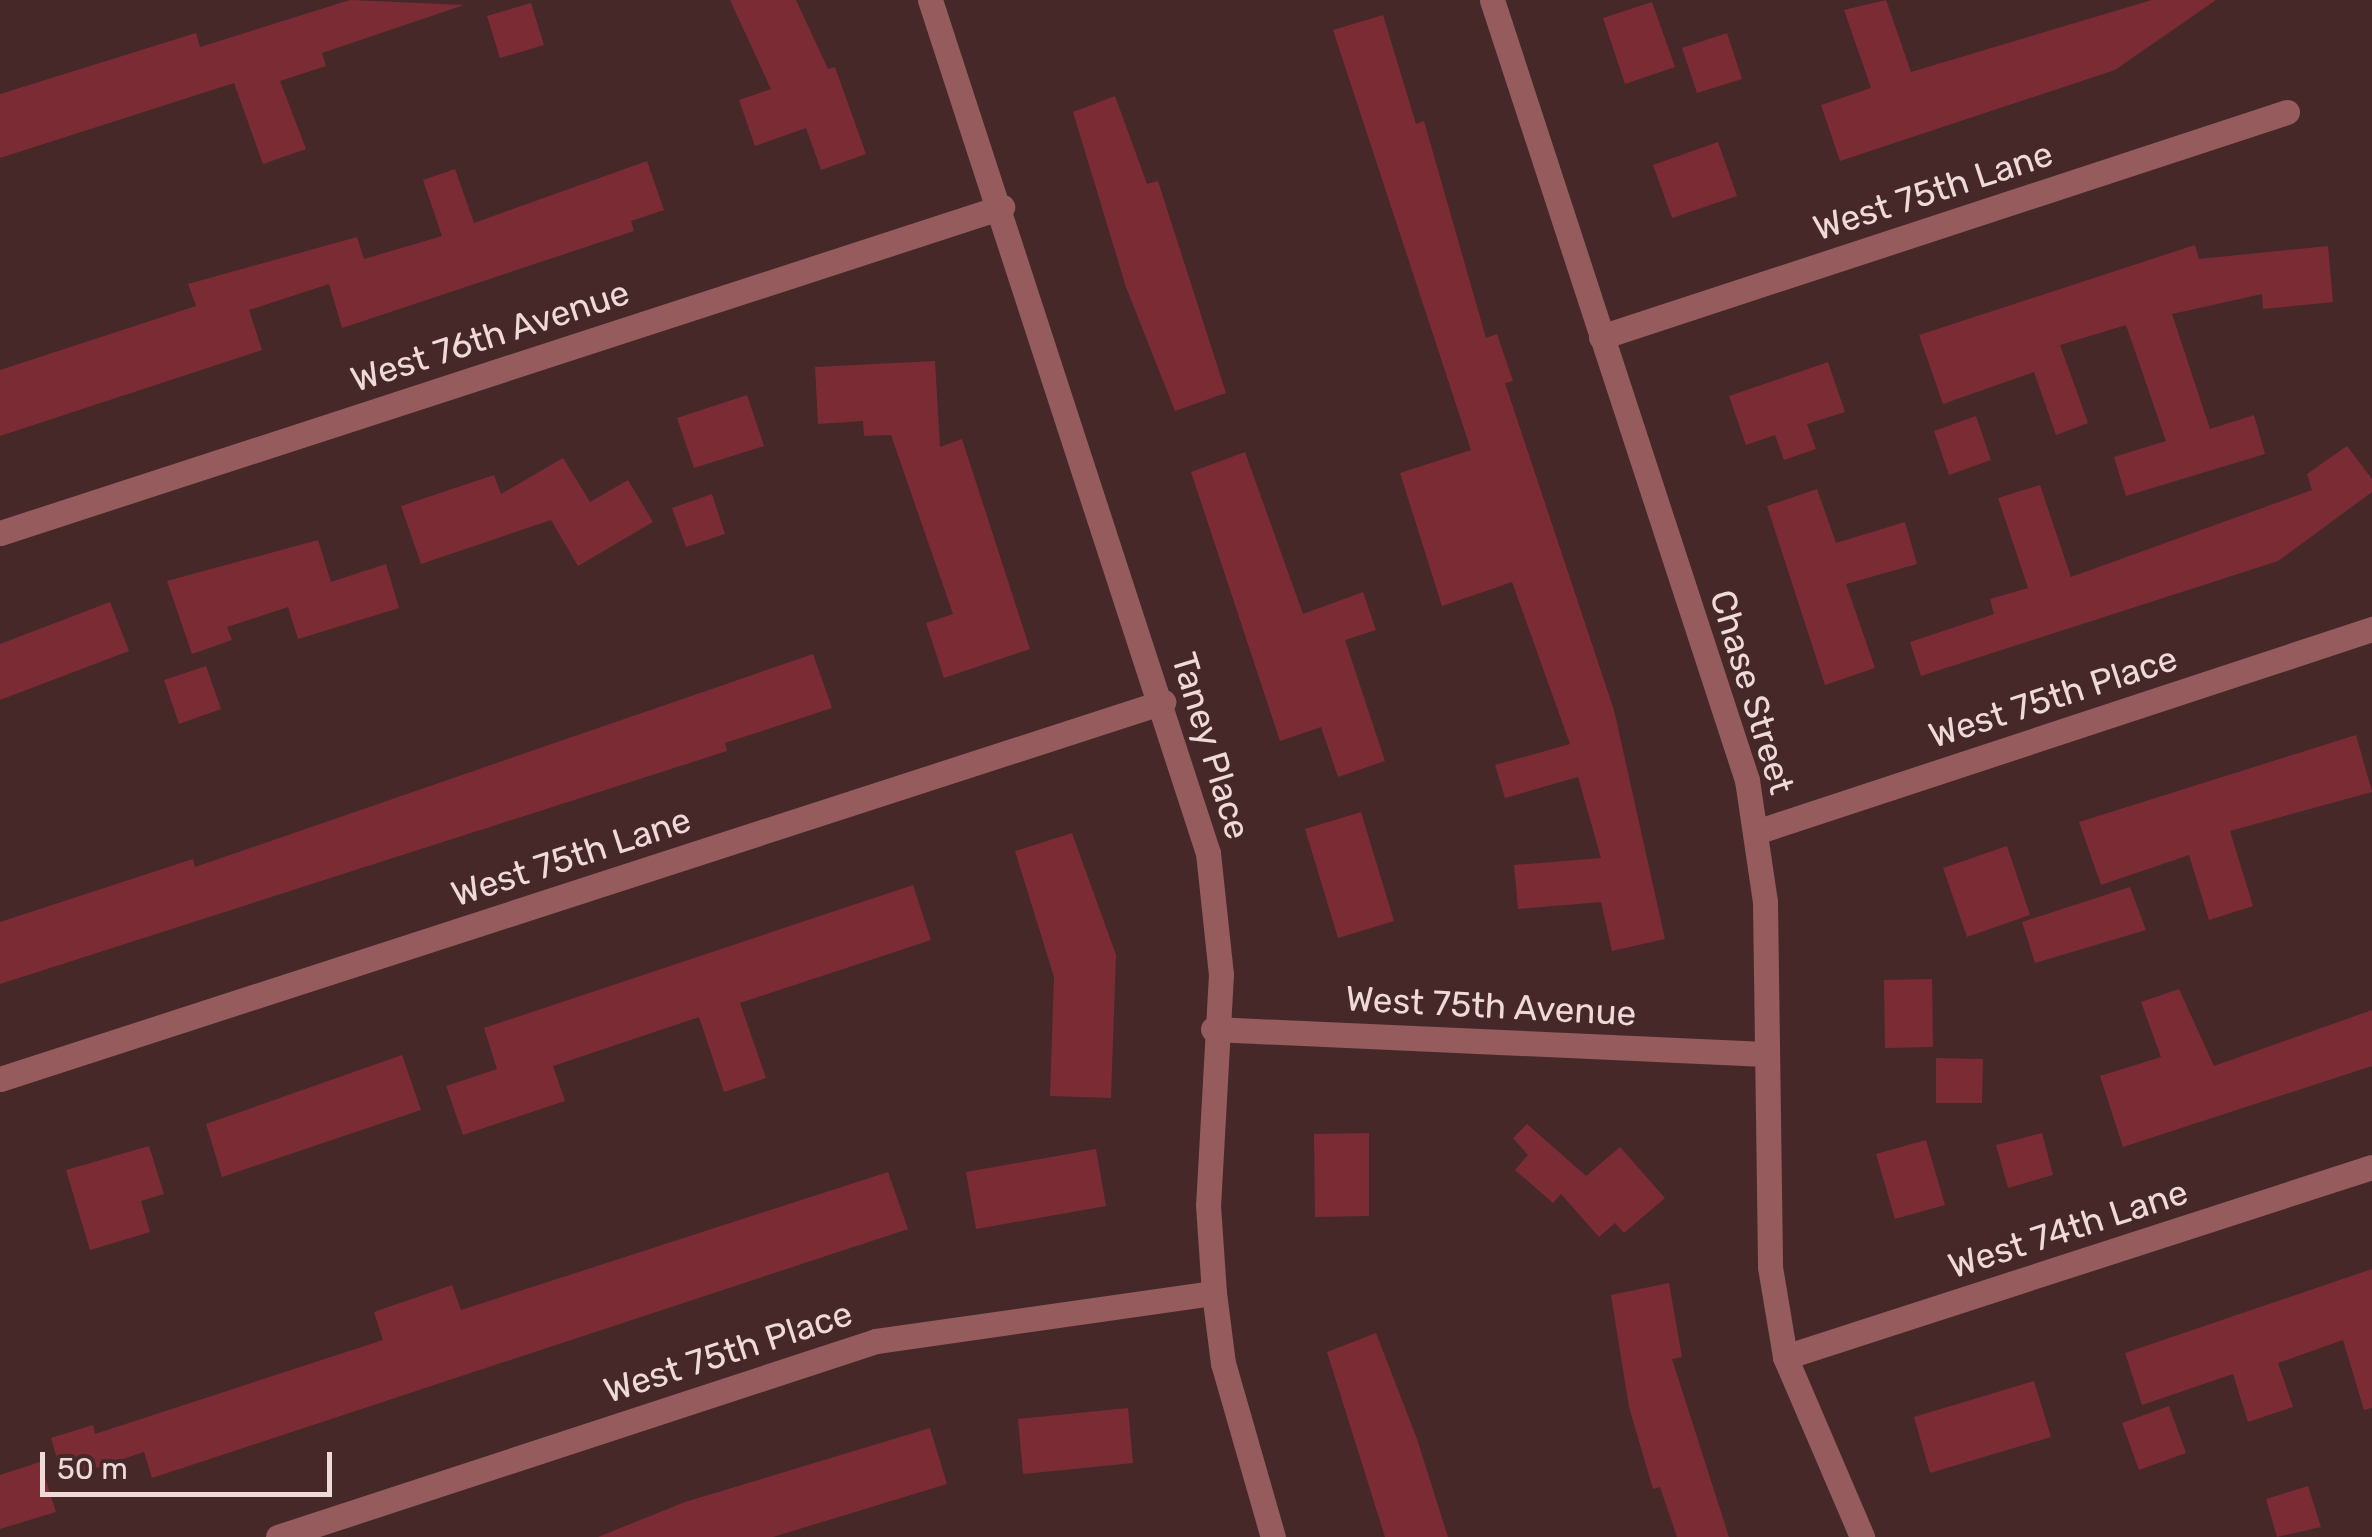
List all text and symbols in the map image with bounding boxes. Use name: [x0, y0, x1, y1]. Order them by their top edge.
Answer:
street label: West 75th Lane: [1808, 133, 2058, 249]
street label: West 76th Avenue: [345, 271, 635, 401]
street label: Chase Street: [1701, 585, 1803, 799]
street label: West 75th Place: [1924, 637, 2182, 757]
street label: Taney Place: [1163, 647, 1259, 845]
street label: West 75th Lane: [446, 799, 696, 915]
street label: West 75th Avenue: [1344, 977, 1638, 1035]
street label: West 74th Lane: [1943, 1171, 2193, 1287]
street label: West 75th Place: [599, 1292, 857, 1412]
scale bar: [45, 1432, 338, 1494]
text: 50 m: [57, 1451, 128, 1487]

